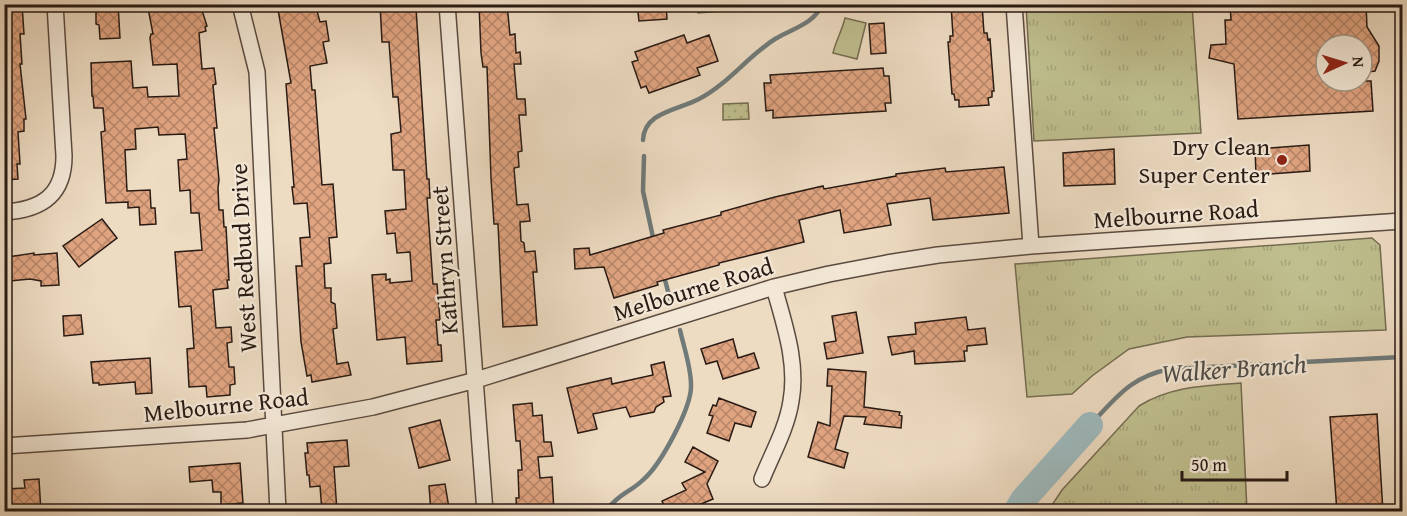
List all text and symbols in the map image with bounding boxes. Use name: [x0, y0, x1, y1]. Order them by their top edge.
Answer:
north arrow: [1314, 33, 1374, 93]
text: N: [1347, 56, 1371, 68]
place label: Dry Clean Super Center: [1139, 129, 1271, 192]
marker: Dry Clean Super Center: [1275, 153, 1289, 167]
street label: West Redbud Drive: [221, 163, 265, 353]
street label: Kathryn Street: [421, 184, 467, 335]
street label: Melbourne Road: [1092, 191, 1260, 237]
street label: Melbourne Road: [609, 248, 777, 330]
water label: Walker Branch: [1160, 343, 1308, 393]
street label: Melbourne Road: [142, 379, 310, 431]
scale bar: [1182, 444, 1287, 482]
text: 50 m: [1191, 451, 1227, 478]

